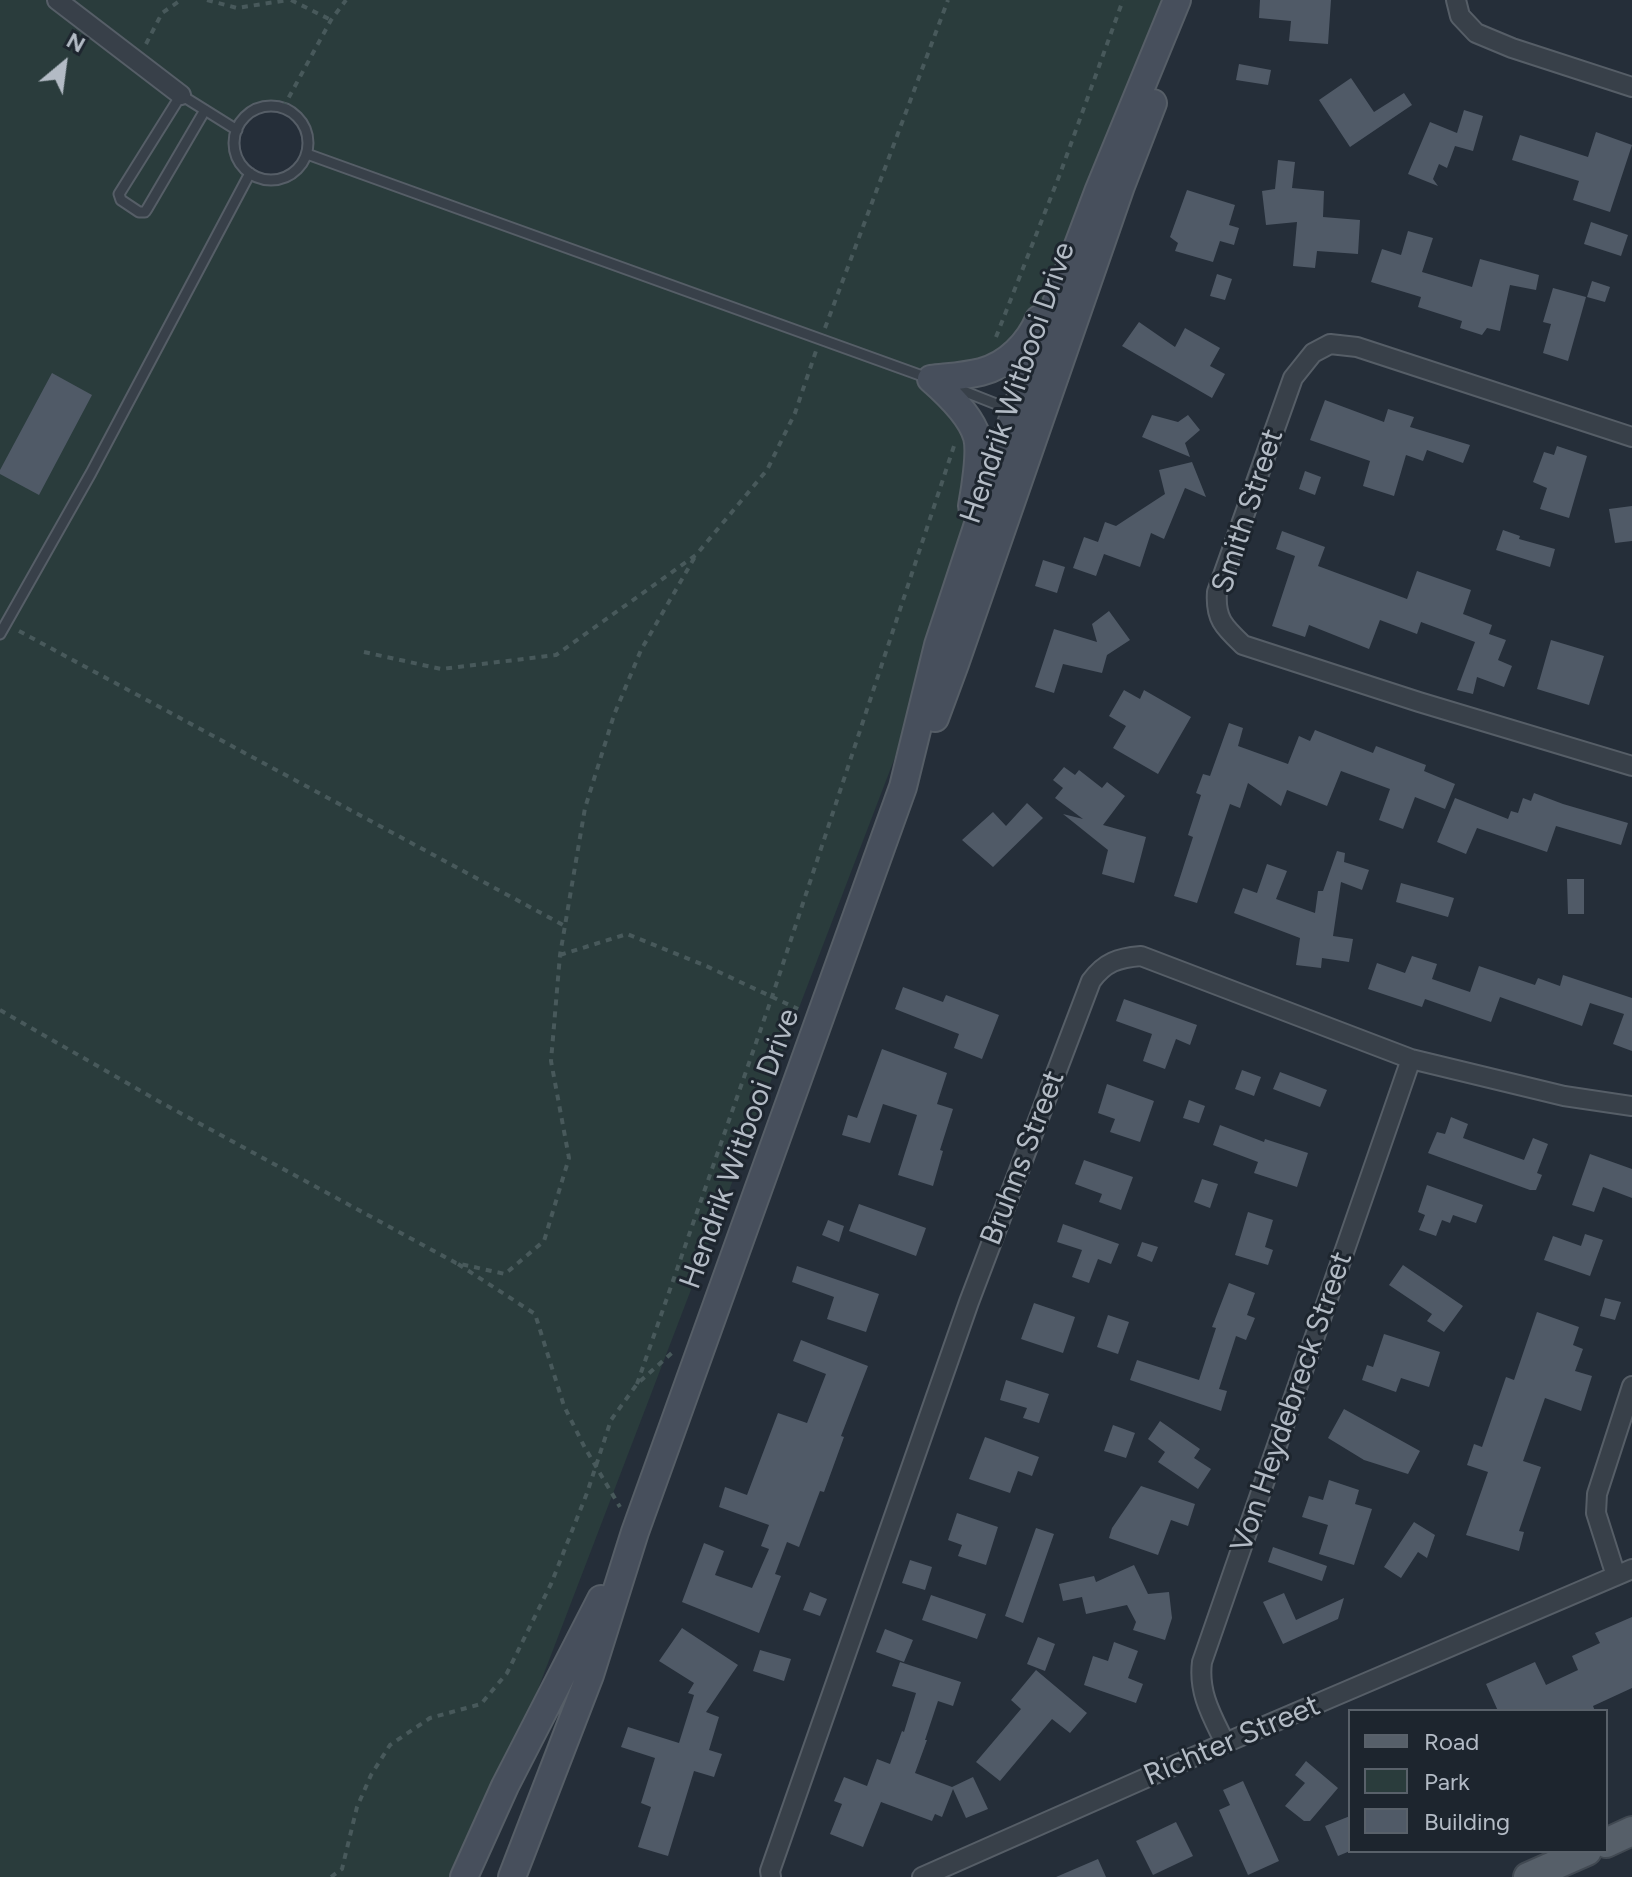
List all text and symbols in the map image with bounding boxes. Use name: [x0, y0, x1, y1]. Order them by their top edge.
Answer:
north arrow: [24, 24, 104, 104]
text: N: [62, 27, 90, 59]
street label: Hendrik Witbooi Drive: [953, 237, 1083, 529]
street label: Smith Street: [1205, 424, 1291, 598]
street label: Hendrik Witbooi Drive: [673, 1004, 807, 1294]
street label: Bruhns Street: [973, 1066, 1073, 1250]
street label: Von Heydebreck Street: [1224, 1247, 1360, 1557]
street label: Richter Street: [1138, 1688, 1326, 1794]
legend: [1348, 1709, 1608, 1853]
text: Road: [1424, 1727, 1479, 1756]
text: Park: [1424, 1767, 1470, 1796]
text: Building: [1424, 1807, 1510, 1836]

